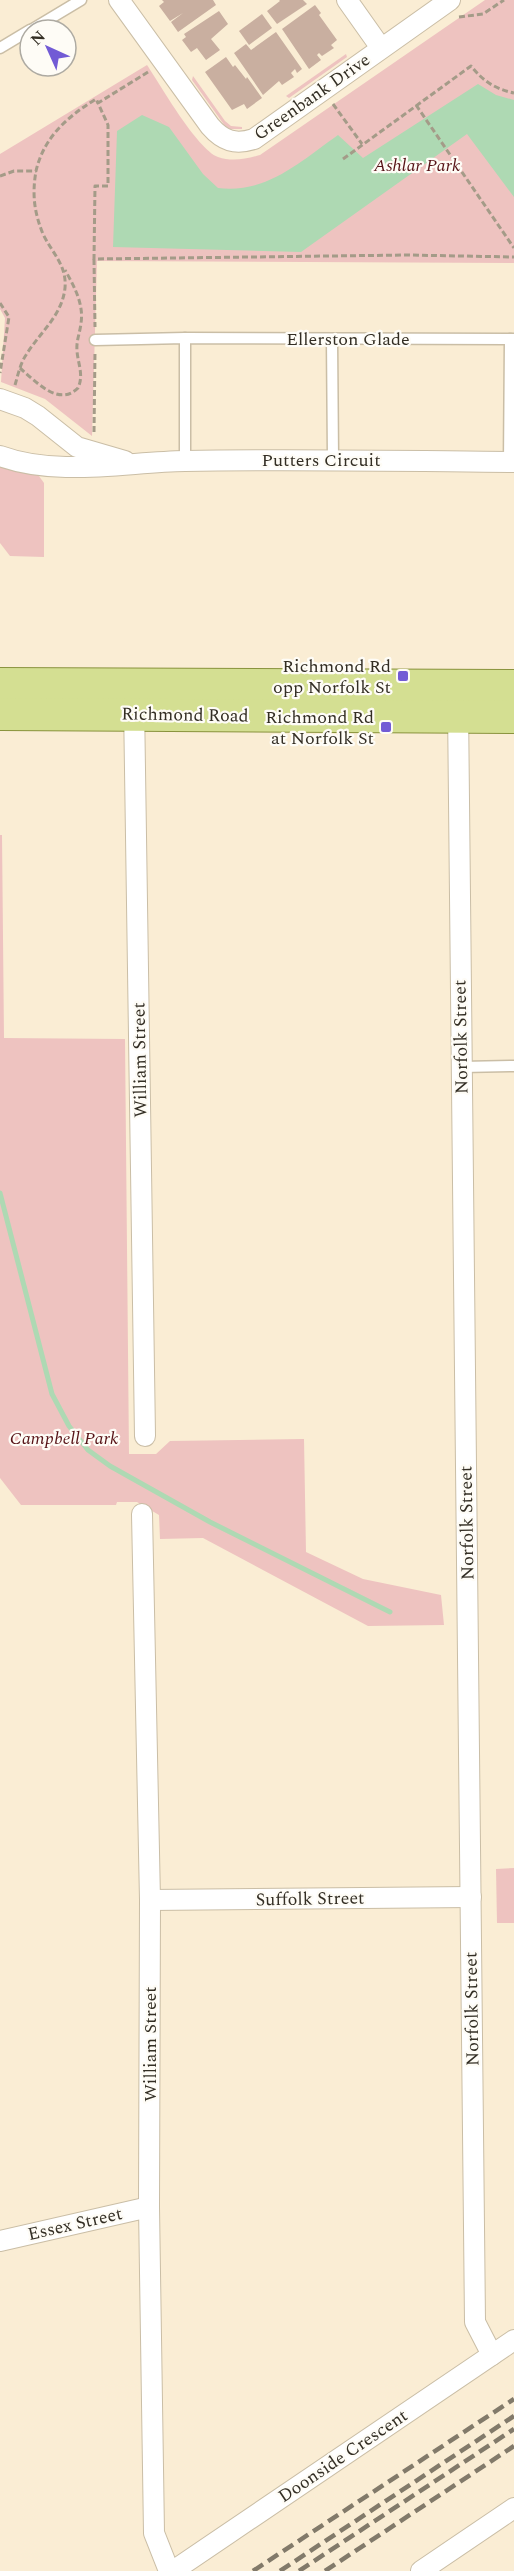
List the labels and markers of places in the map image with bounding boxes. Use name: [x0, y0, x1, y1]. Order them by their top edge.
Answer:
place label: Richmond Rd opp Norfolk St: [273, 653, 391, 701]
marker: Richmond Rd opp Norfolk St: [396, 669, 410, 683]
place label: Richmond Rd at Norfolk St: [265, 704, 374, 752]
marker: Richmond Rd at Norfolk St: [379, 720, 393, 734]

